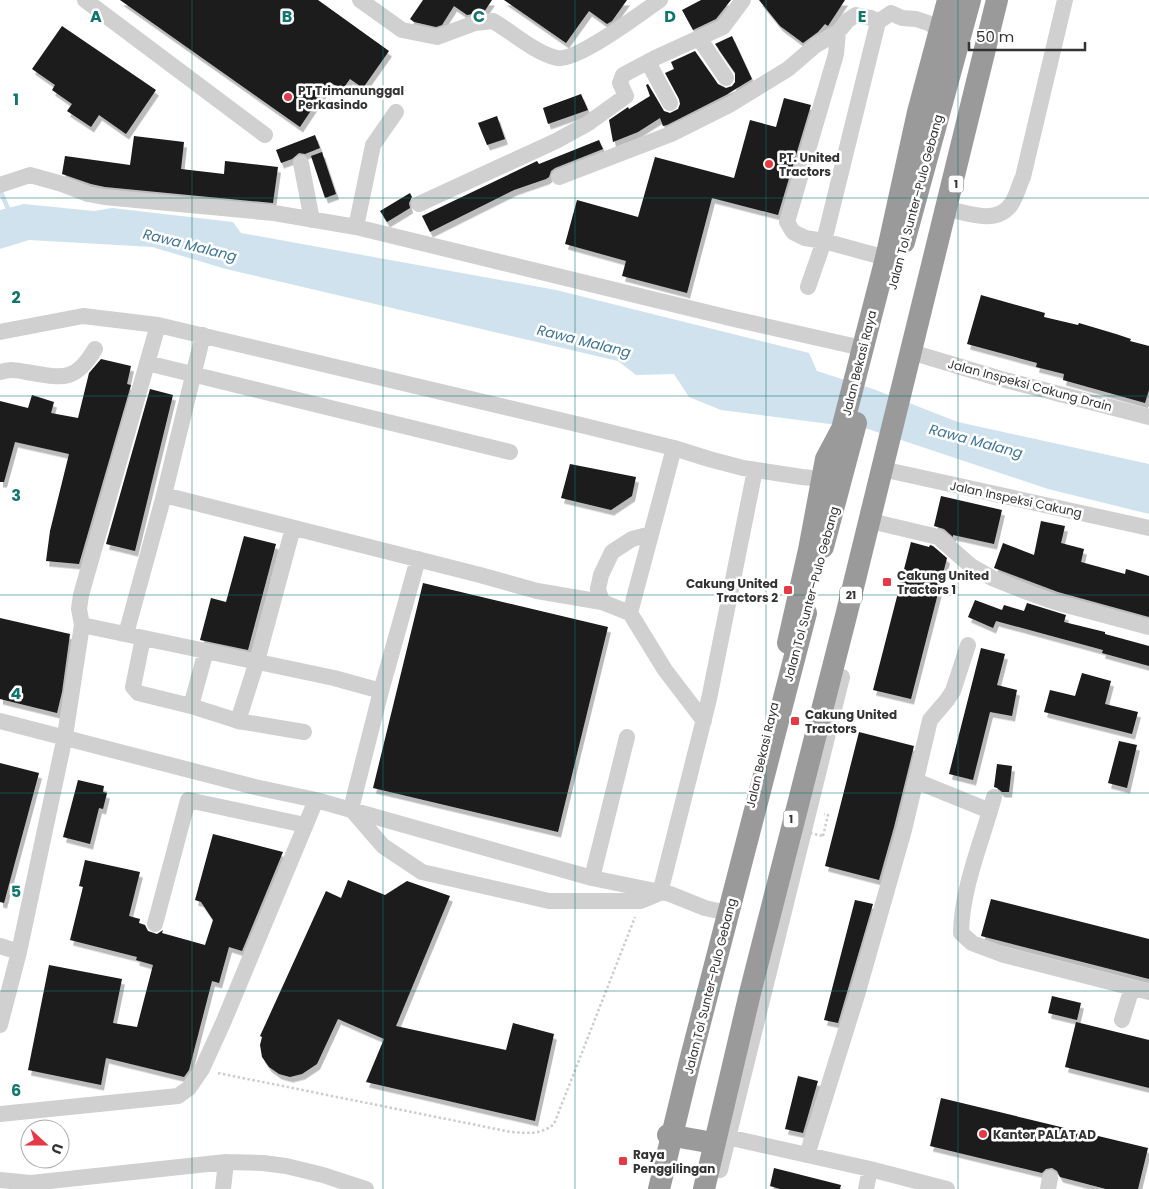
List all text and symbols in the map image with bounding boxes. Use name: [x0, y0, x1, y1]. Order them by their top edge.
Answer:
text: A: [90, 5, 102, 28]
text: B: [282, 5, 292, 28]
text: C: [473, 5, 485, 28]
text: D: [664, 5, 676, 28]
text: E: [858, 5, 866, 28]
scale bar: [969, 20, 1085, 52]
text: 50 m: [976, 26, 1014, 47]
place label: PT Trimanunggal Perkasindo: [298, 82, 404, 113]
text: 1: [13, 88, 19, 111]
marker: PT Trimanunggal Perkasindo: [282, 91, 294, 103]
street label: Jalan Tol Sunter–Pulo Gebang: [883, 112, 947, 292]
place label: PT. United Tractors: [779, 149, 840, 180]
marker: PT. United Tractors: [763, 158, 775, 170]
road number: 1: [948, 175, 964, 192]
water label: Rawa Malang: [141, 224, 239, 266]
text: 2: [11, 286, 21, 309]
street label: Jalan Bekasi Raya: [838, 308, 880, 418]
water label: Rawa Malang: [535, 320, 633, 362]
street label: Jalan Inspeksi Cakung Drain: [946, 355, 1114, 415]
water label: Rawa Malang: [927, 419, 1025, 463]
street label: Jalan Inspeksi Cakung: [948, 477, 1084, 521]
text: 3: [11, 484, 21, 507]
street label: Jalan Tol Sunter–Pulo Gebang: [779, 504, 843, 684]
place label: Cakung United Tractors 1: [897, 567, 989, 598]
place label: Cakung United Tractors 2: [686, 575, 778, 606]
marker: Cakung United Tractors 1: [881, 576, 893, 588]
marker: Cakung United Tractors 2: [782, 584, 794, 596]
road number: 21: [840, 586, 862, 604]
text: 4: [11, 682, 22, 705]
street label: Jalan Bekasi Raya: [742, 700, 782, 810]
place label: Cakung United Tractors: [805, 706, 897, 737]
marker: Cakung United Tractors: [789, 715, 801, 727]
road number: 1: [784, 811, 798, 828]
text: 5: [11, 880, 21, 903]
street label: Jalan Tol Sunter–Pulo Gebang: [680, 896, 740, 1076]
text: 6: [11, 1079, 21, 1102]
north arrow: [20, 1119, 70, 1169]
place label: Kantor PALAT AD: [993, 1126, 1096, 1143]
marker: Kantor PALAT AD: [977, 1128, 989, 1140]
text: U: [46, 1140, 68, 1157]
place label: Raya Penggilingan: [633, 1146, 715, 1177]
marker: Raya Penggilingan: [617, 1155, 629, 1167]

